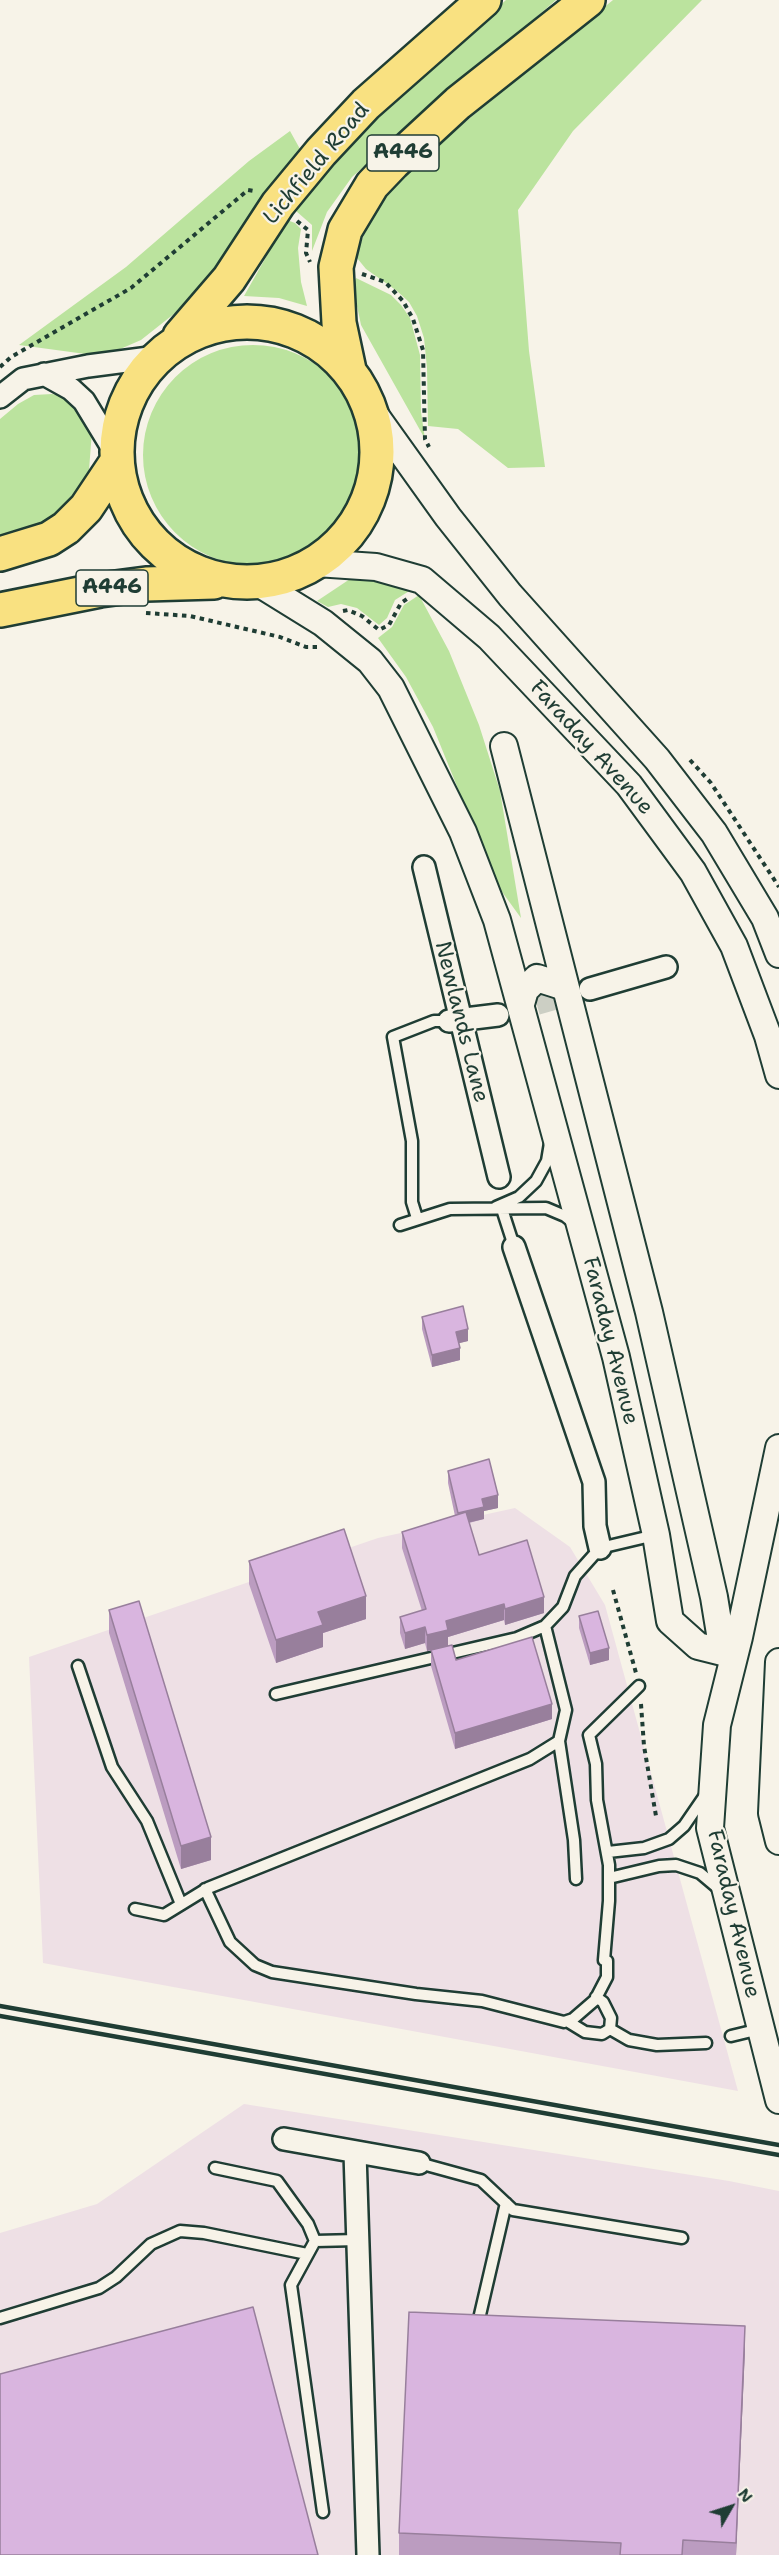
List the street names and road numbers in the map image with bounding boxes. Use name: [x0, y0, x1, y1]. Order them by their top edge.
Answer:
street label: Lichfield Road: [258, 98, 376, 230]
road number: A446: [367, 135, 439, 171]
road number: A446: [76, 570, 148, 606]
street label: Faraday Avenue: [524, 675, 658, 821]
street label: Newlands Lane: [428, 939, 494, 1105]
street label: Faraday Avenue: [576, 1254, 644, 1428]
street label: Faraday Avenue: [701, 1827, 765, 2001]

